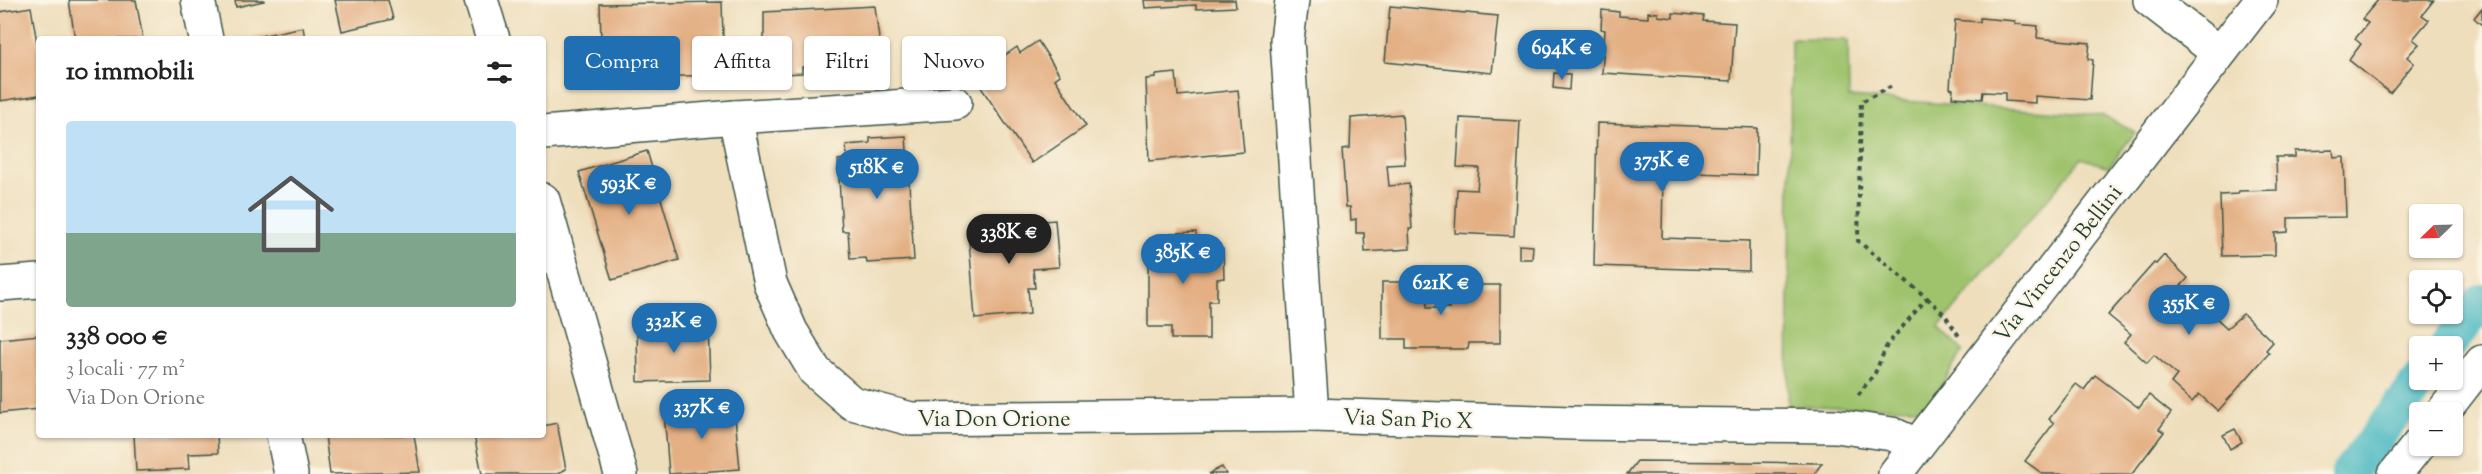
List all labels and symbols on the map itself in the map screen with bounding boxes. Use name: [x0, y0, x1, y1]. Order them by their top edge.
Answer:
pin: 694K €: [1513, 30, 1611, 81]
pin: 375K €: [1613, 142, 1711, 193]
pin: 518K €: [828, 149, 926, 200]
pin: 593K €: [580, 165, 678, 216]
street label: Via Vincenzo Bellini: [1987, 179, 2131, 351]
north arrow: [2409, 204, 2463, 258]
pin: 338K €: [960, 214, 1058, 265]
pin: 385K €: [1134, 234, 1232, 285]
pin: 621K €: [1392, 265, 1490, 316]
pin: 355K €: [2140, 285, 2238, 336]
pin: 332K €: [625, 303, 723, 354]
pin: 337K €: [653, 389, 751, 440]
street label: Via San Pio X: [1342, 403, 1474, 439]
street label: Via Don Orione: [918, 405, 1070, 437]

